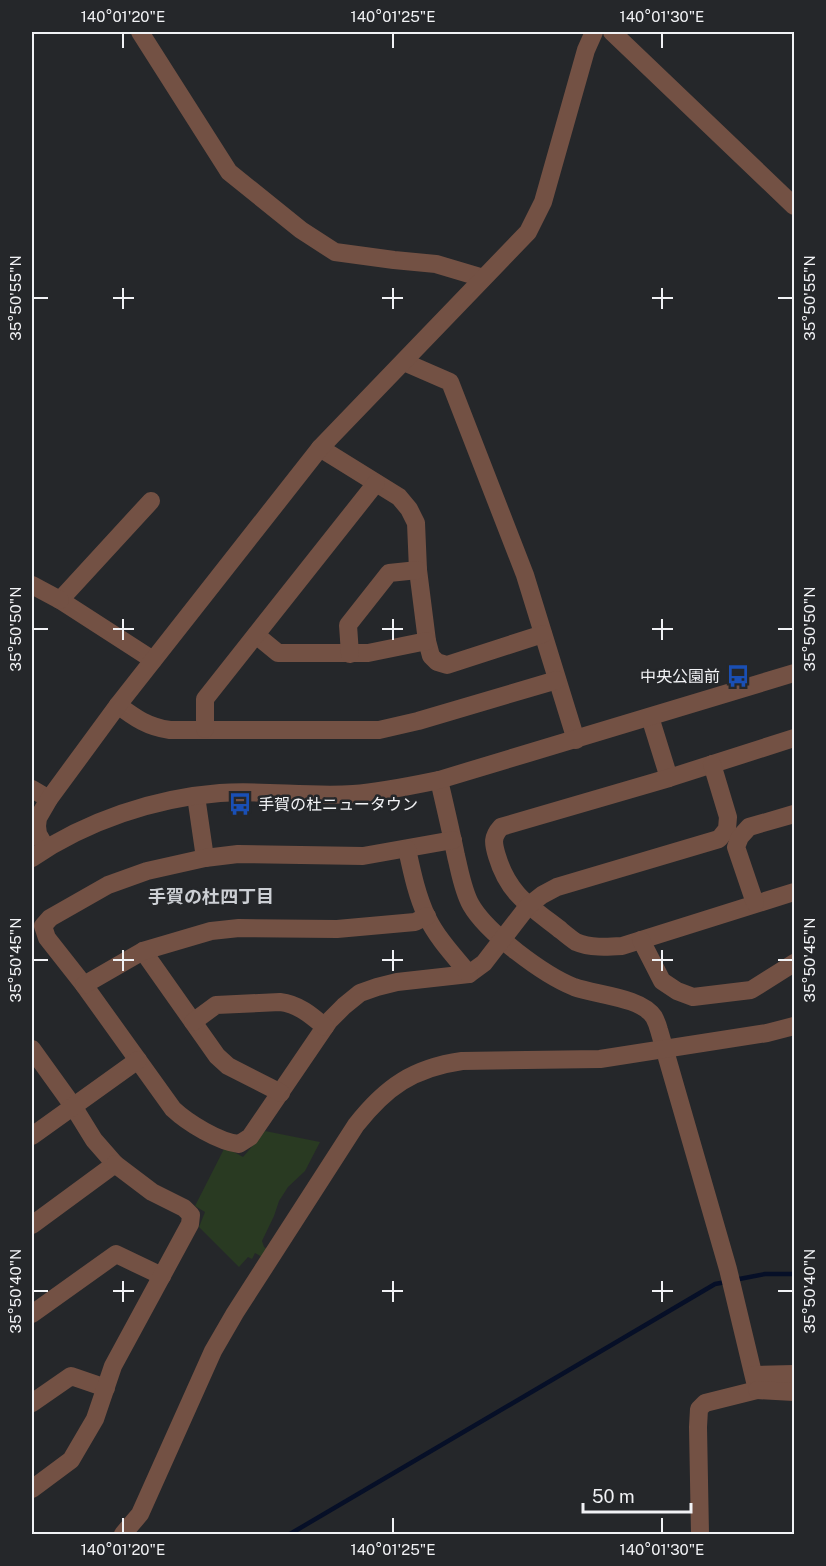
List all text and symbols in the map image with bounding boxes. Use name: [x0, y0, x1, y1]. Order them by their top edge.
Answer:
text: 140°01'20"E: [81, 8, 165, 25]
text: 140°01'25"E: [351, 8, 435, 25]
text: 140°01'30"E: [620, 8, 704, 25]
text: 35°50'55"N: [7, 255, 24, 341]
text: 35°50'55"N: [801, 255, 818, 341]
text: 35°50'50"N: [7, 587, 24, 672]
text: 35°50'50"N: [801, 587, 818, 672]
bus stop icon: 中央公園前: [725, 663, 751, 689]
place label: 中央公園前: [640, 667, 720, 686]
bus stop icon: 手賀の杜ニュータウン: [227, 791, 253, 817]
place label: 手賀の杜ニュータウン: [258, 795, 418, 814]
district label: 手賀の杜四丁目: [148, 886, 274, 907]
text: 35°50'45"N: [7, 917, 24, 1003]
text: 35°50'45"N: [801, 917, 818, 1003]
text: 35°50'40"N: [7, 1249, 24, 1333]
text: 35°50'40"N: [801, 1249, 818, 1333]
scale bar: [583, 1476, 691, 1514]
text: 50 m: [592, 1486, 635, 1507]
text: 140°01'20"E: [81, 1541, 165, 1558]
text: 140°01'25"E: [351, 1541, 435, 1558]
text: 140°01'30"E: [620, 1541, 704, 1558]

